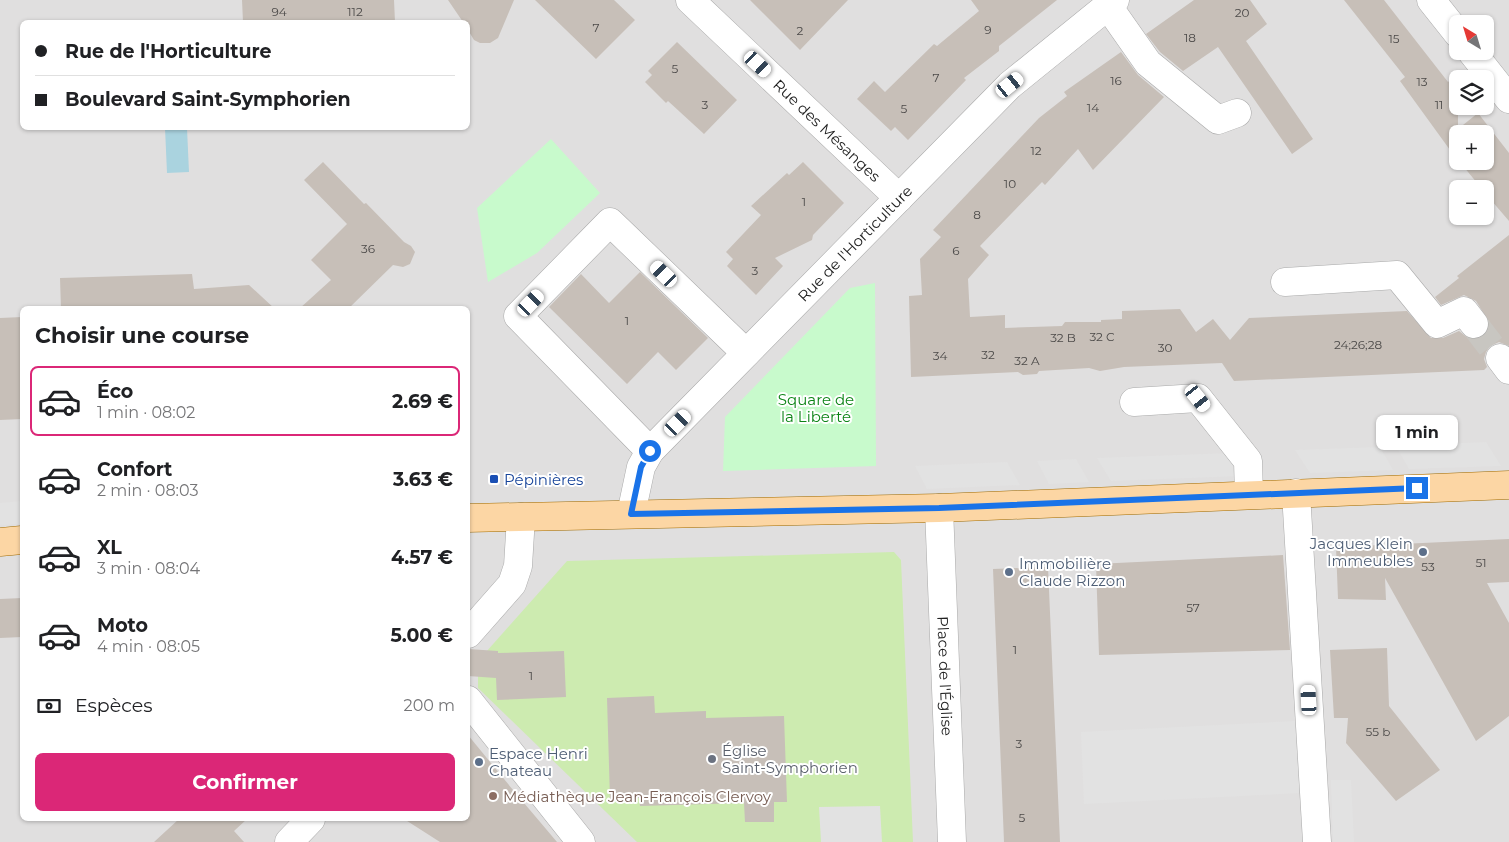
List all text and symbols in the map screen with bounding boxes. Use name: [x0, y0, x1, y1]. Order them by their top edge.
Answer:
house number: 94: [271, 4, 287, 19]
house number: 112: [347, 4, 363, 19]
house number: 20: [1235, 5, 1249, 20]
north arrow: [1449, 15, 1494, 60]
map controls: [1449, 15, 1494, 225]
house number: 7: [592, 20, 600, 35]
house number: 9: [984, 22, 992, 37]
house number: 2: [797, 23, 804, 38]
house number: 18: [1184, 30, 1196, 45]
house number: 15: [1388, 31, 1400, 46]
text: Rue de l'Horticulture: [65, 40, 272, 63]
car: [741, 48, 774, 80]
house number: 5: [672, 61, 679, 76]
house number: 7: [932, 70, 940, 85]
car: [993, 70, 1026, 100]
button: layers: [1449, 70, 1494, 115]
house number: 16: [1110, 73, 1122, 88]
house number: 13: [1416, 74, 1428, 89]
street label: Rue des Mésanges: [770, 75, 885, 185]
text: Boulevard Saint-Symphorien: [65, 88, 351, 111]
house number: 3: [702, 97, 709, 112]
house number: 11: [1435, 97, 1443, 112]
house number: 14: [1087, 100, 1099, 115]
house number: 5: [901, 101, 908, 116]
button: +: [1449, 125, 1494, 170]
house number: 12: [1030, 143, 1042, 158]
house number: 10: [1004, 176, 1016, 191]
button: −: [1449, 180, 1494, 225]
street label: Rue de l'Horticulture: [793, 181, 916, 305]
house number: 1: [802, 194, 806, 209]
house number: 8: [973, 207, 981, 222]
house number: 36: [361, 241, 375, 256]
house number: 6: [952, 243, 960, 258]
car: [647, 258, 680, 290]
house number: 3: [752, 263, 759, 278]
car: [515, 287, 546, 319]
house number: 1: [625, 313, 629, 328]
text: Choisir une course: [35, 322, 249, 349]
house number: 32 C: [1089, 329, 1115, 344]
house number: 32 B: [1050, 330, 1076, 345]
house number: 24;26;28: [1334, 337, 1382, 352]
house number: 30: [1158, 340, 1172, 355]
house number: 32: [981, 347, 995, 362]
house number: 34: [933, 348, 947, 363]
house number: 32 A: [1014, 353, 1040, 368]
icon: car: [37, 379, 82, 424]
text: Éco: [97, 380, 133, 403]
car: [1182, 382, 1213, 414]
text: 2.69 €: [392, 390, 453, 413]
park label: Square de la Liberté: [778, 390, 854, 426]
text: 1 min · 08:02: [97, 403, 195, 422]
car: [662, 407, 693, 439]
callout: 1 min: [1376, 416, 1458, 450]
text: 1 min: [1395, 423, 1439, 442]
route start: [639, 440, 661, 462]
icon: car: [37, 457, 82, 502]
text: Confort: [97, 458, 172, 481]
text: 3.63 €: [393, 468, 453, 491]
place label: Pépinières: [504, 470, 583, 489]
marker: Pépinières: [488, 473, 500, 485]
route end: [1406, 477, 1428, 499]
text: 2 min · 08:03: [97, 481, 198, 500]
place label: Jacques Klein Immeubles: [1309, 534, 1413, 570]
icon: car: [37, 535, 82, 580]
text: XL: [97, 536, 122, 559]
text: 4.57 €: [391, 546, 453, 569]
marker: Jacques Klein Immeubles: [1417, 546, 1429, 558]
place label: Immobilière Claude Rizzon: [1019, 554, 1125, 590]
house number: 51: [1475, 555, 1487, 570]
text: 3 min · 08:04: [97, 559, 200, 578]
house number: 53: [1421, 559, 1435, 574]
marker: Immobilière Claude Rizzon: [1003, 566, 1015, 578]
house number: 57: [1186, 600, 1200, 615]
icon: car: [37, 613, 82, 658]
text: Moto: [97, 614, 148, 637]
street label: Place de l'Église: [934, 616, 957, 736]
text: 5.00 €: [390, 624, 453, 647]
text: 4 min · 08:05: [97, 637, 200, 656]
house number: 1: [1013, 642, 1017, 657]
house number: 1: [529, 668, 533, 683]
car: [1300, 685, 1317, 715]
icon: cash: [35, 692, 63, 720]
text: Espèces: [75, 694, 152, 717]
text: 200 m: [404, 696, 455, 715]
house number: 55 b: [1366, 724, 1390, 739]
house number: 3: [1016, 736, 1023, 751]
place label: Église Saint-Symphorien: [722, 741, 858, 777]
place label: Espace Henri Chateau: [489, 744, 588, 780]
button: Confirmer: [35, 753, 455, 811]
marker: Église Saint-Symphorien: [706, 753, 718, 765]
marker: Espace Henri Chateau: [473, 756, 485, 768]
place label: Médiathèque Jean-François Clervoy: [503, 787, 772, 806]
marker: Médiathèque Jean-François Clervoy: [487, 790, 499, 802]
house number: 5: [1019, 810, 1026, 825]

